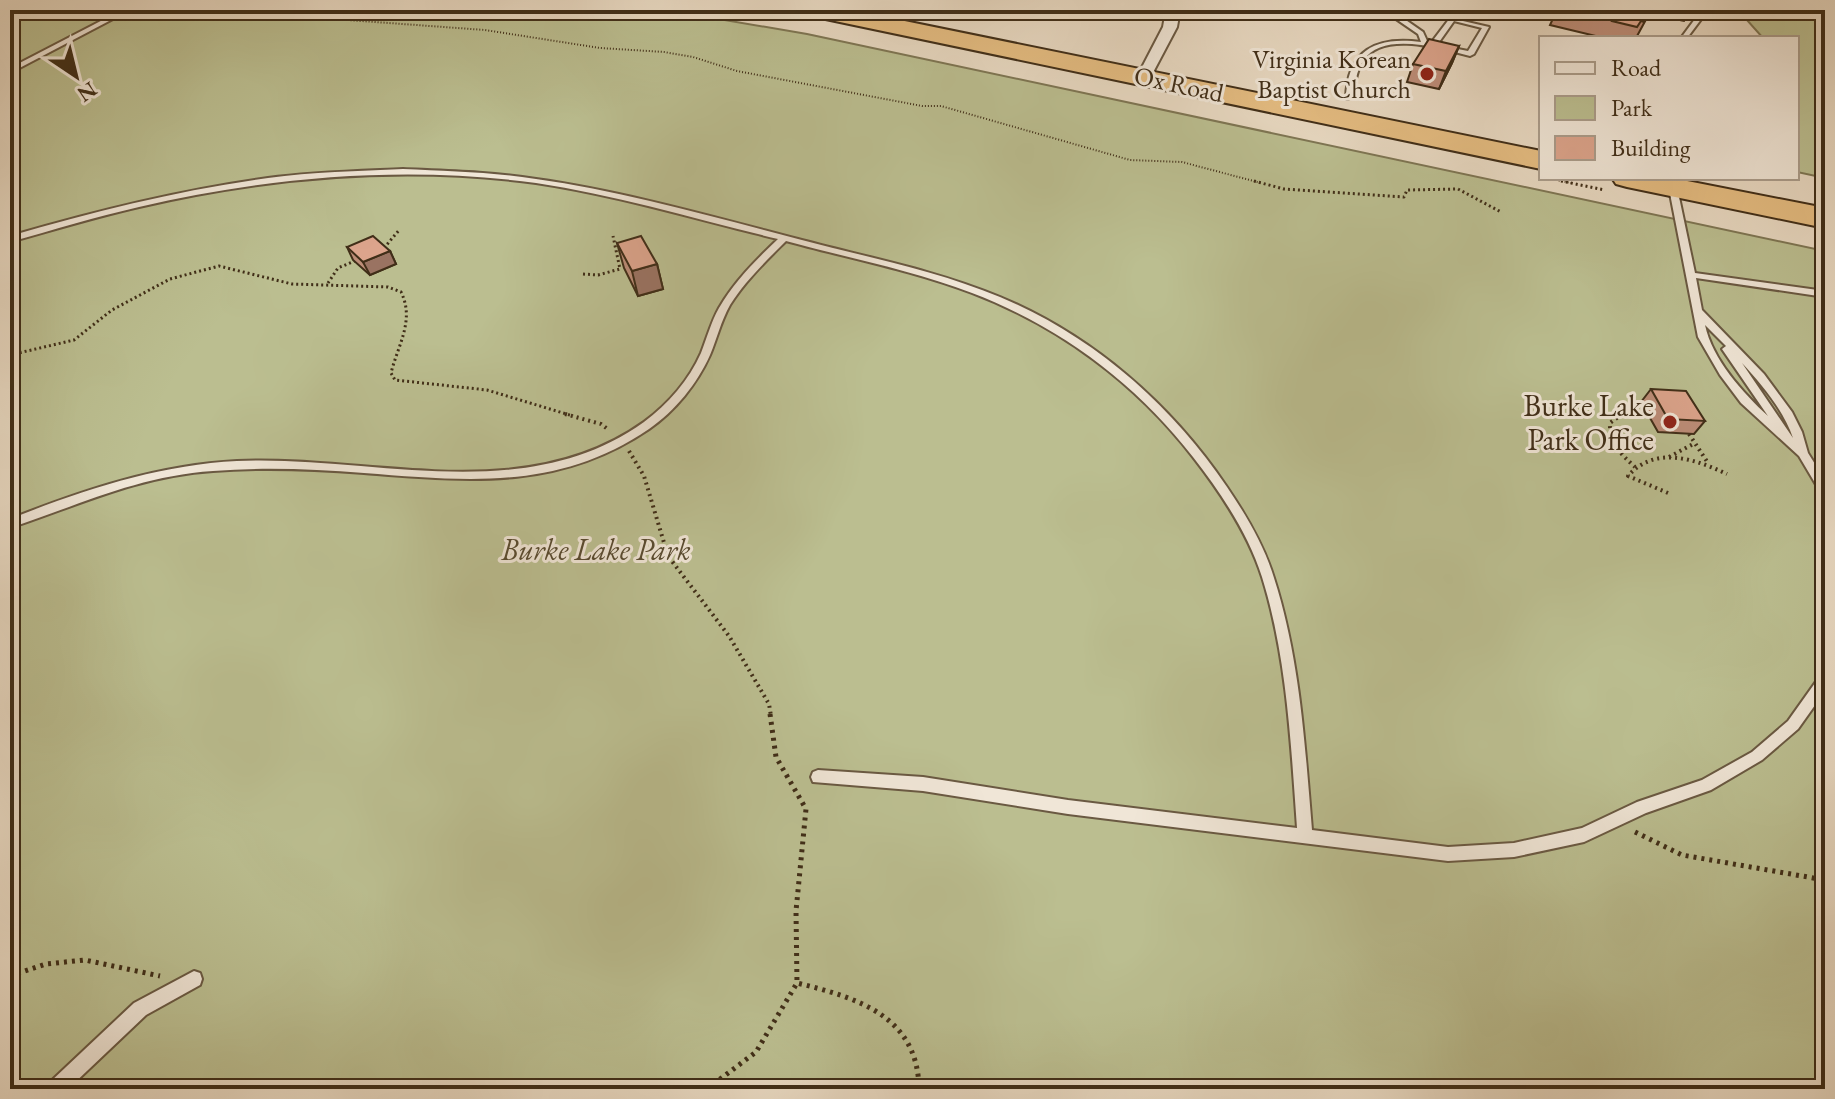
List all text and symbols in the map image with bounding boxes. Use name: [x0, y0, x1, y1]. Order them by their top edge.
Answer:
north arrow: [36, 36, 116, 116]
legend: [1539, 36, 1799, 180]
place label: Virginia Korean Baptist Church: [1252, 42, 1411, 106]
text: Road: [1611, 52, 1662, 83]
street label: Ox Road: [1131, 58, 1228, 110]
marker: Virginia Korean Baptist Church: [1418, 65, 1436, 83]
text: N: [71, 75, 103, 109]
text: Park: [1611, 92, 1653, 123]
text: Building: [1611, 132, 1691, 163]
place label: Burke Lake Park Office: [1524, 386, 1654, 459]
marker: Burke Lake Park Office: [1661, 413, 1679, 431]
park label: Burke Lake Park: [500, 530, 691, 569]

